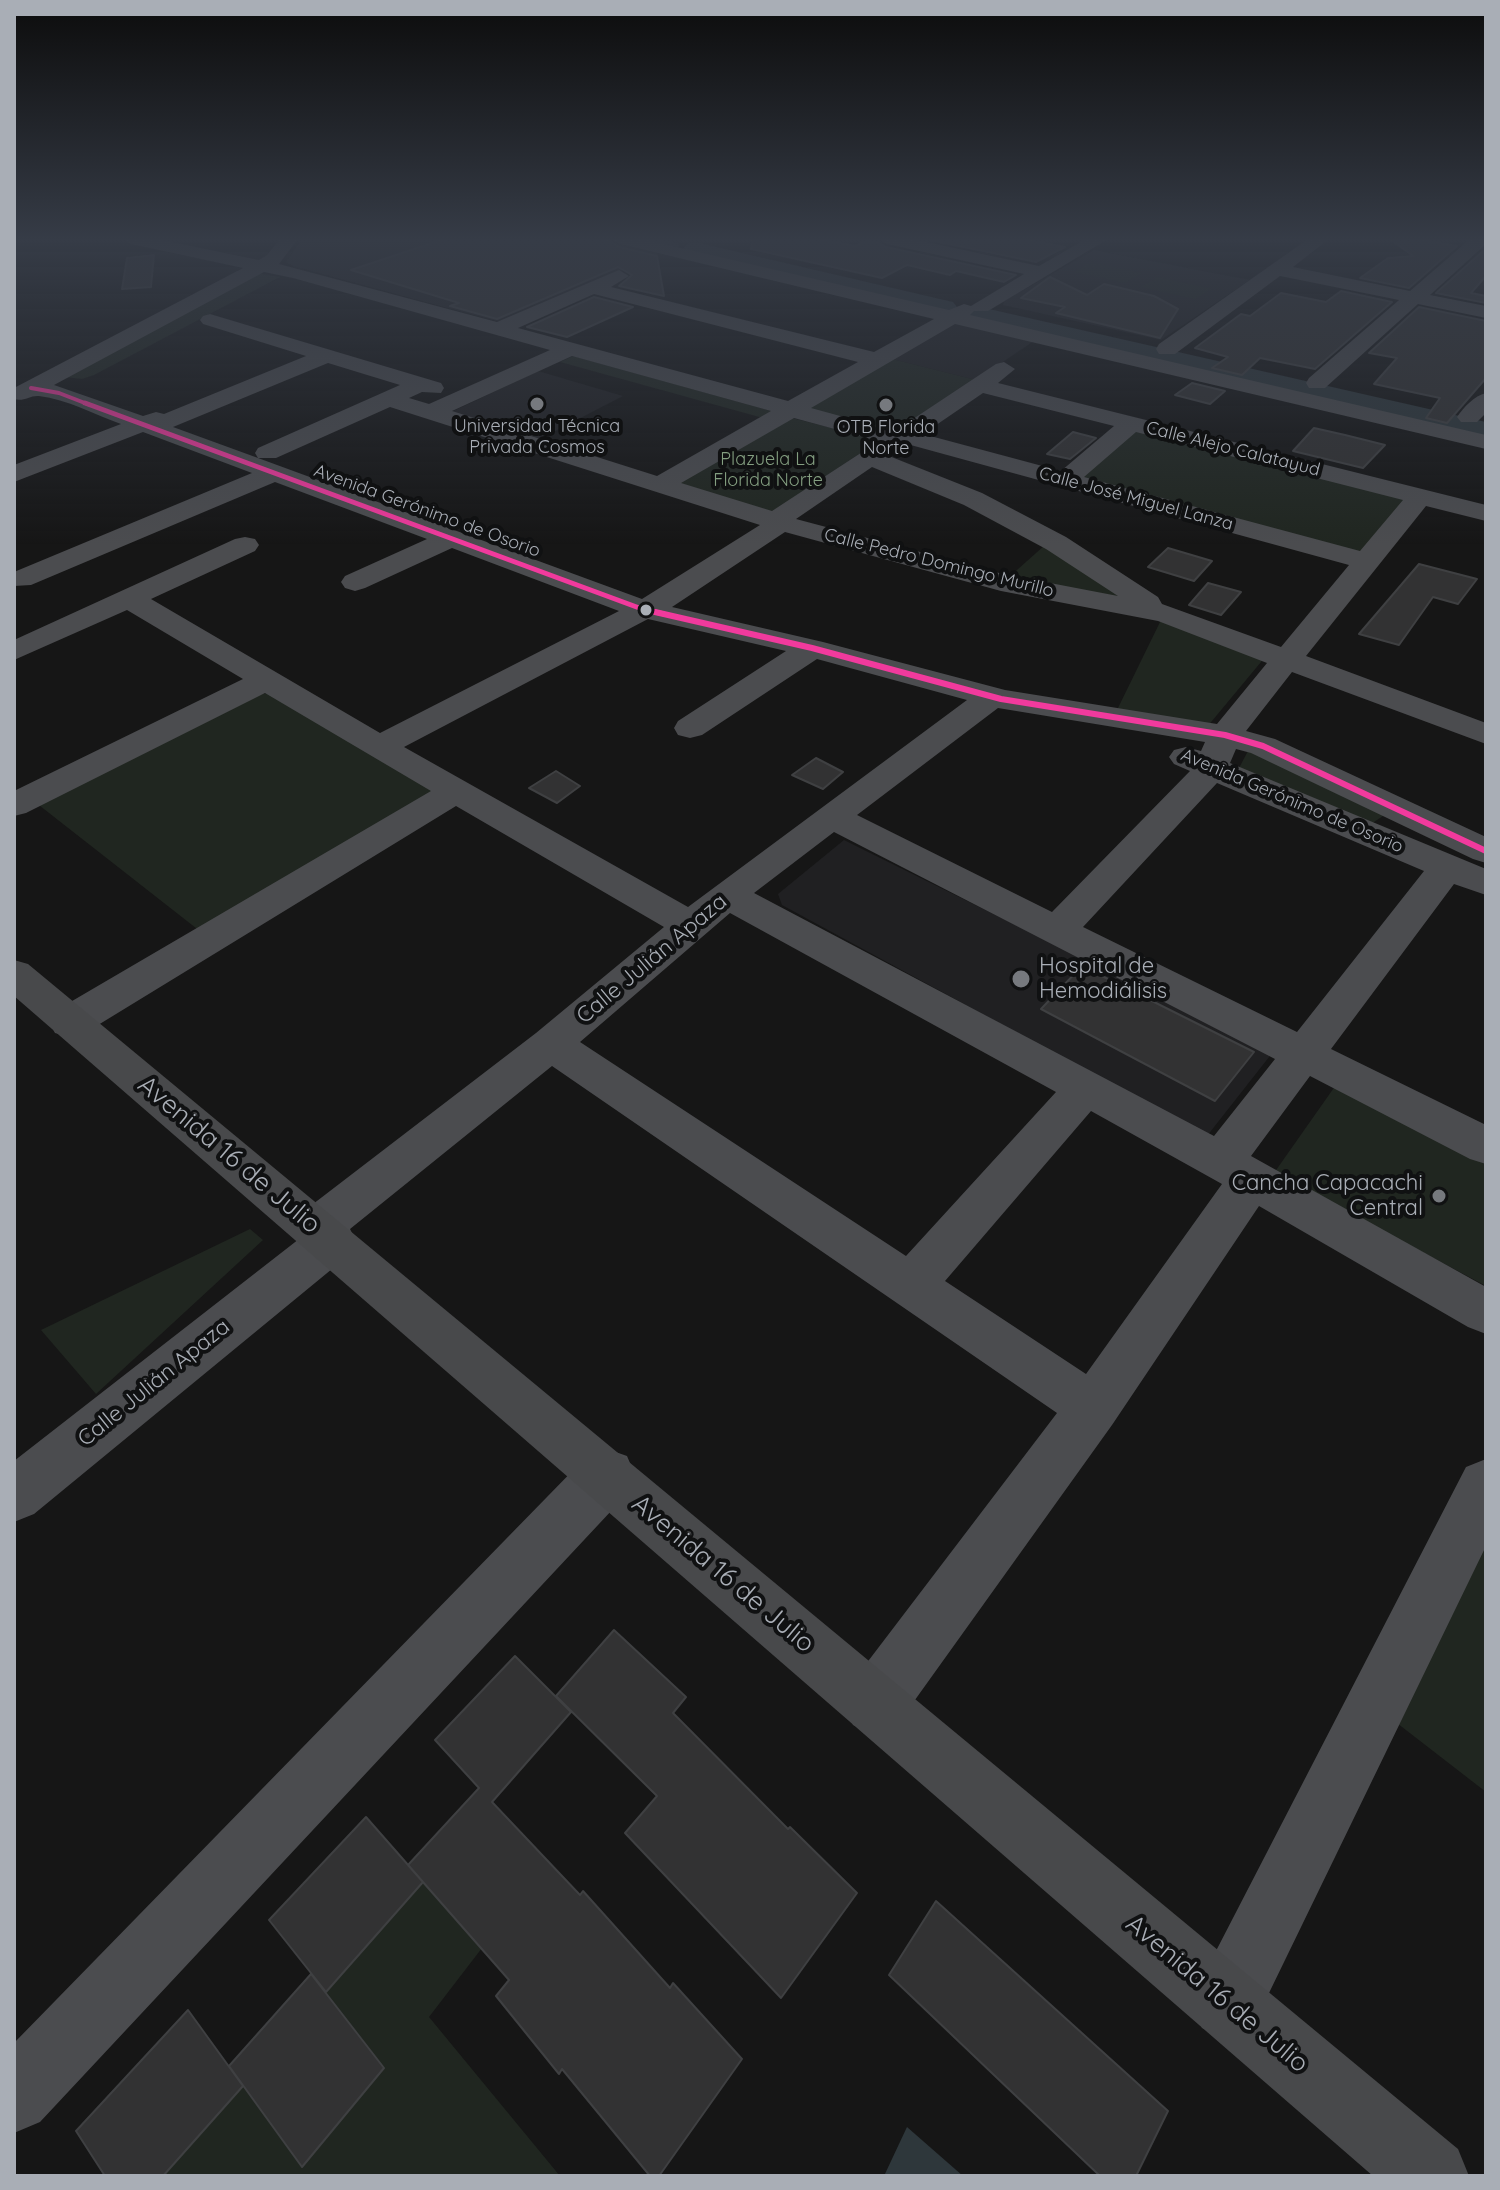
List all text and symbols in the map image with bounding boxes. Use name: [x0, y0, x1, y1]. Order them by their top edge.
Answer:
marker: Universidad Técnica Privada Cosmos: [528, 395, 546, 413]
marker: OTB Florida Norte: [877, 396, 895, 414]
place label: Universidad Técnica Privada Cosmos: [454, 416, 620, 458]
place label: OTB Florida Norte: [837, 417, 935, 460]
street label: Calle Alejo Calatayud: [1144, 417, 1322, 481]
park label: Plazuela La Florida Norte: [713, 449, 823, 492]
street label: Avenida Gerónimo de Osorio: [311, 460, 543, 562]
street label: Calle José Miguel Lanza: [1036, 463, 1236, 535]
street label: Calle Pedro Domingo Murillo: [822, 524, 1056, 602]
unlabelled marker: [638, 602, 654, 618]
street label: Avenida Gerónimo de Osorio: [1178, 744, 1406, 858]
street label: Calle Julián Apaza: [572, 889, 732, 1029]
place label: Hospital de Hemodiálisis: [1039, 953, 1167, 1004]
marker: Hospital de Hemodiálisis: [1010, 968, 1032, 990]
street label: Avenida 16 de Julio: [131, 1070, 327, 1240]
place label: Cancha Capacachi Central: [1232, 1170, 1423, 1222]
marker: Cancha Capacachi Central: [1430, 1187, 1448, 1205]
street label: Calle Julián Apaza: [73, 1314, 235, 1452]
street label: Avenida 16 de Julio: [625, 1489, 821, 1659]
street label: Avenida 16 de Julio: [1119, 1909, 1315, 2079]

